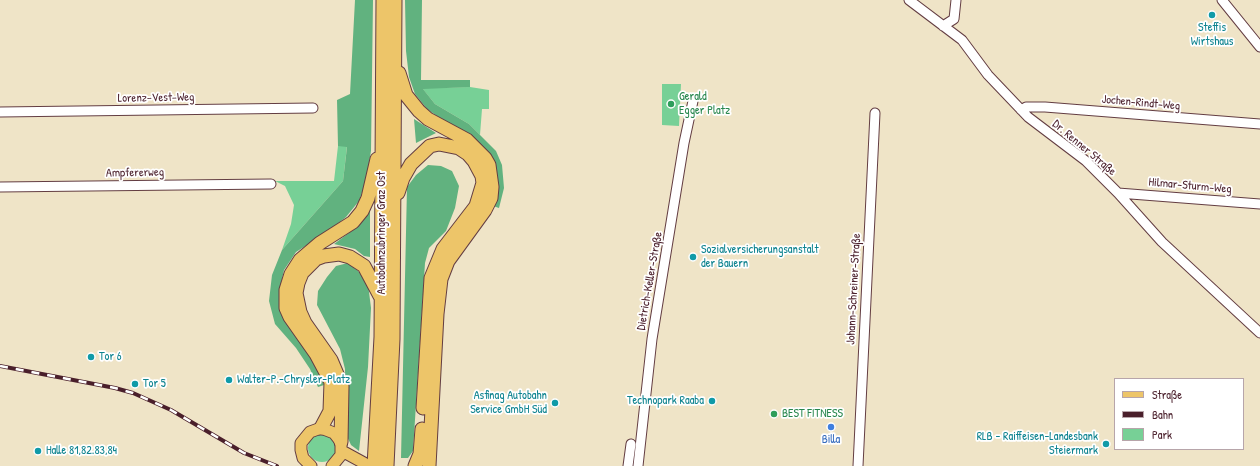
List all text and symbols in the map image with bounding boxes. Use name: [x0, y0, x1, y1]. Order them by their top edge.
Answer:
marker: Steffis Wirtshaus: [1207, 10, 1217, 20]
place label: Steffis Wirtshaus: [1191, 21, 1233, 49]
street label: Lorenz-Vest-Weg: [118, 90, 194, 106]
place label: Gerald Egger Platz: [679, 90, 730, 118]
street label: Jochen-Rindt-Weg: [1101, 92, 1181, 114]
marker: Gerald Egger Platz: [666, 99, 676, 109]
street label: Dr. Renner Straße: [1049, 117, 1119, 179]
street label: Ampfererweg: [106, 165, 164, 181]
street label: Autobahnzubringer Graz Ost: [375, 171, 389, 295]
street label: Hilmar-Sturm-Weg: [1148, 175, 1232, 197]
street label: Dietrich-Keller-Straße: [634, 231, 666, 331]
street label: Johann-Schreiner-Straße: [844, 233, 864, 345]
place label: Sozialversicherungsanstalt der Bauern: [701, 243, 819, 271]
marker: Sozialversicherungsanstalt der Bauern: [688, 252, 698, 262]
place label: Tor 6: [99, 350, 122, 364]
marker: Tor 6: [86, 352, 96, 362]
place label: Walter-P.-Chrysler-Platz: [237, 373, 350, 387]
marker: Walter-P.-Chrysler-Platz: [224, 375, 234, 385]
place label: Tor 5: [143, 377, 166, 391]
legend: [1114, 378, 1244, 450]
marker: Tor 5: [130, 379, 140, 389]
text: Straße: [1152, 386, 1182, 403]
place label: Asfinag Autobahn Service GmbH Süd: [470, 389, 547, 417]
place label: Technopark Raaba: [627, 394, 704, 408]
marker: Technopark Raaba: [707, 396, 717, 406]
marker: Asfinag Autobahn Service GmbH Süd: [550, 398, 560, 408]
text: Bahn: [1152, 406, 1173, 423]
place label: BEST FITNESS: [782, 407, 843, 421]
marker: BEST FITNESS: [769, 409, 779, 419]
marker: Billa: [826, 422, 836, 432]
text: Park: [1152, 426, 1172, 443]
place label: RLB - Raiffeisen-Landesbank Steiermark: [977, 430, 1098, 458]
place label: Billa: [822, 433, 840, 447]
marker: RLB - Raiffeisen-Landesbank Steiermark: [1101, 439, 1111, 449]
place label: Halle 81,82.83,84: [46, 444, 117, 458]
marker: Halle 81,82.83,84: [33, 446, 43, 456]

